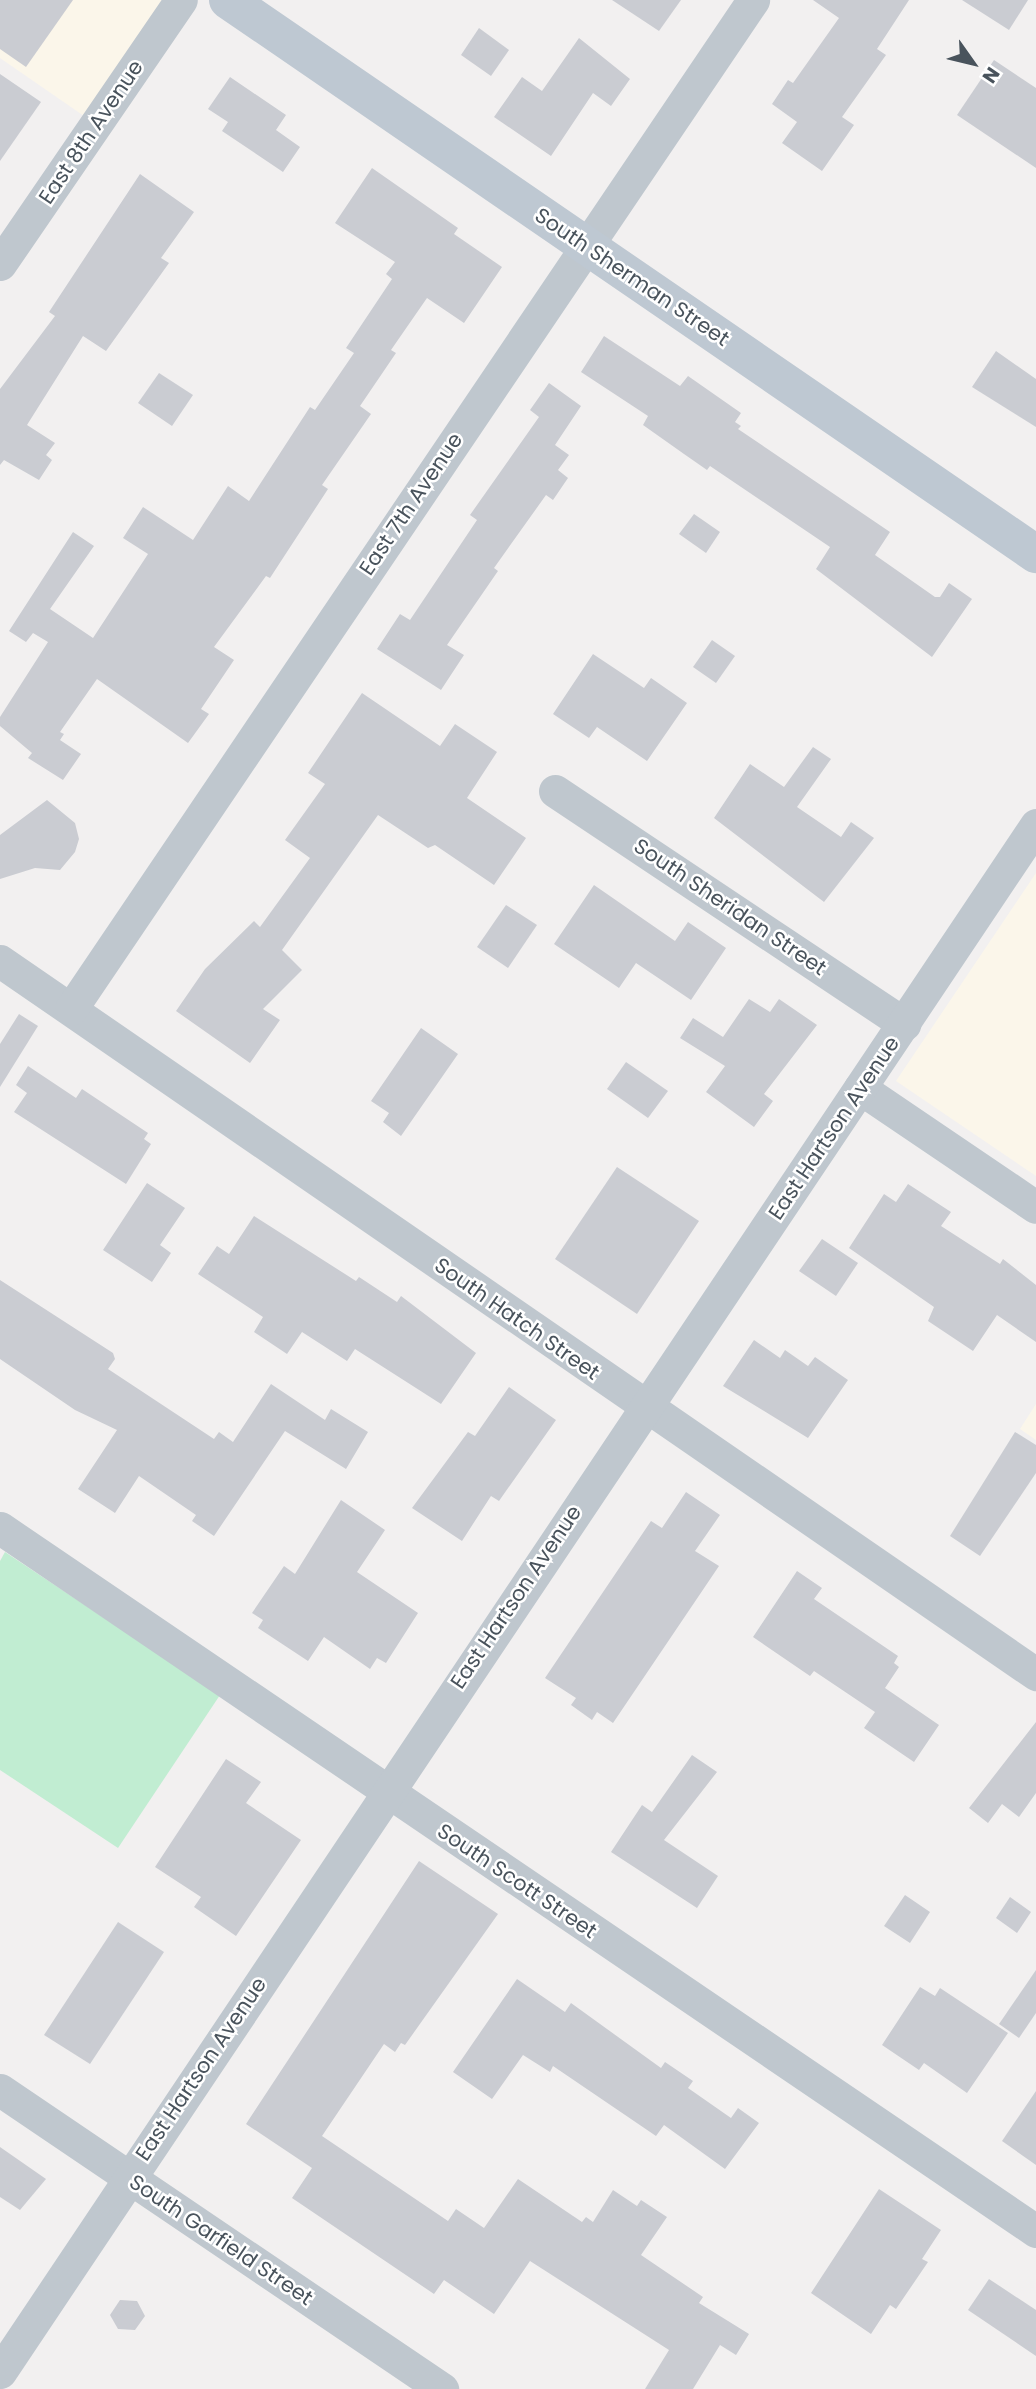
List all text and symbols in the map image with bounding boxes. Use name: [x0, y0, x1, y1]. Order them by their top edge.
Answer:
north arrow: [938, 28, 1008, 98]
street label: East 8th Avenue: [34, 55, 148, 209]
text: N: [976, 62, 1006, 88]
street label: South Sherman Street: [530, 203, 734, 351]
street label: East 7th Avenue: [354, 428, 468, 580]
street label: South Sheridan Street: [629, 833, 831, 981]
street label: East Hartson Avenue: [763, 1032, 905, 1224]
street label: South Hatch Street: [430, 1253, 604, 1385]
street label: East Hartson Avenue: [445, 1501, 587, 1693]
street label: South Scott Street: [433, 1818, 601, 1944]
street label: East Hartson Avenue: [130, 1973, 272, 2165]
street label: South Garfield Street: [124, 2169, 318, 2311]

